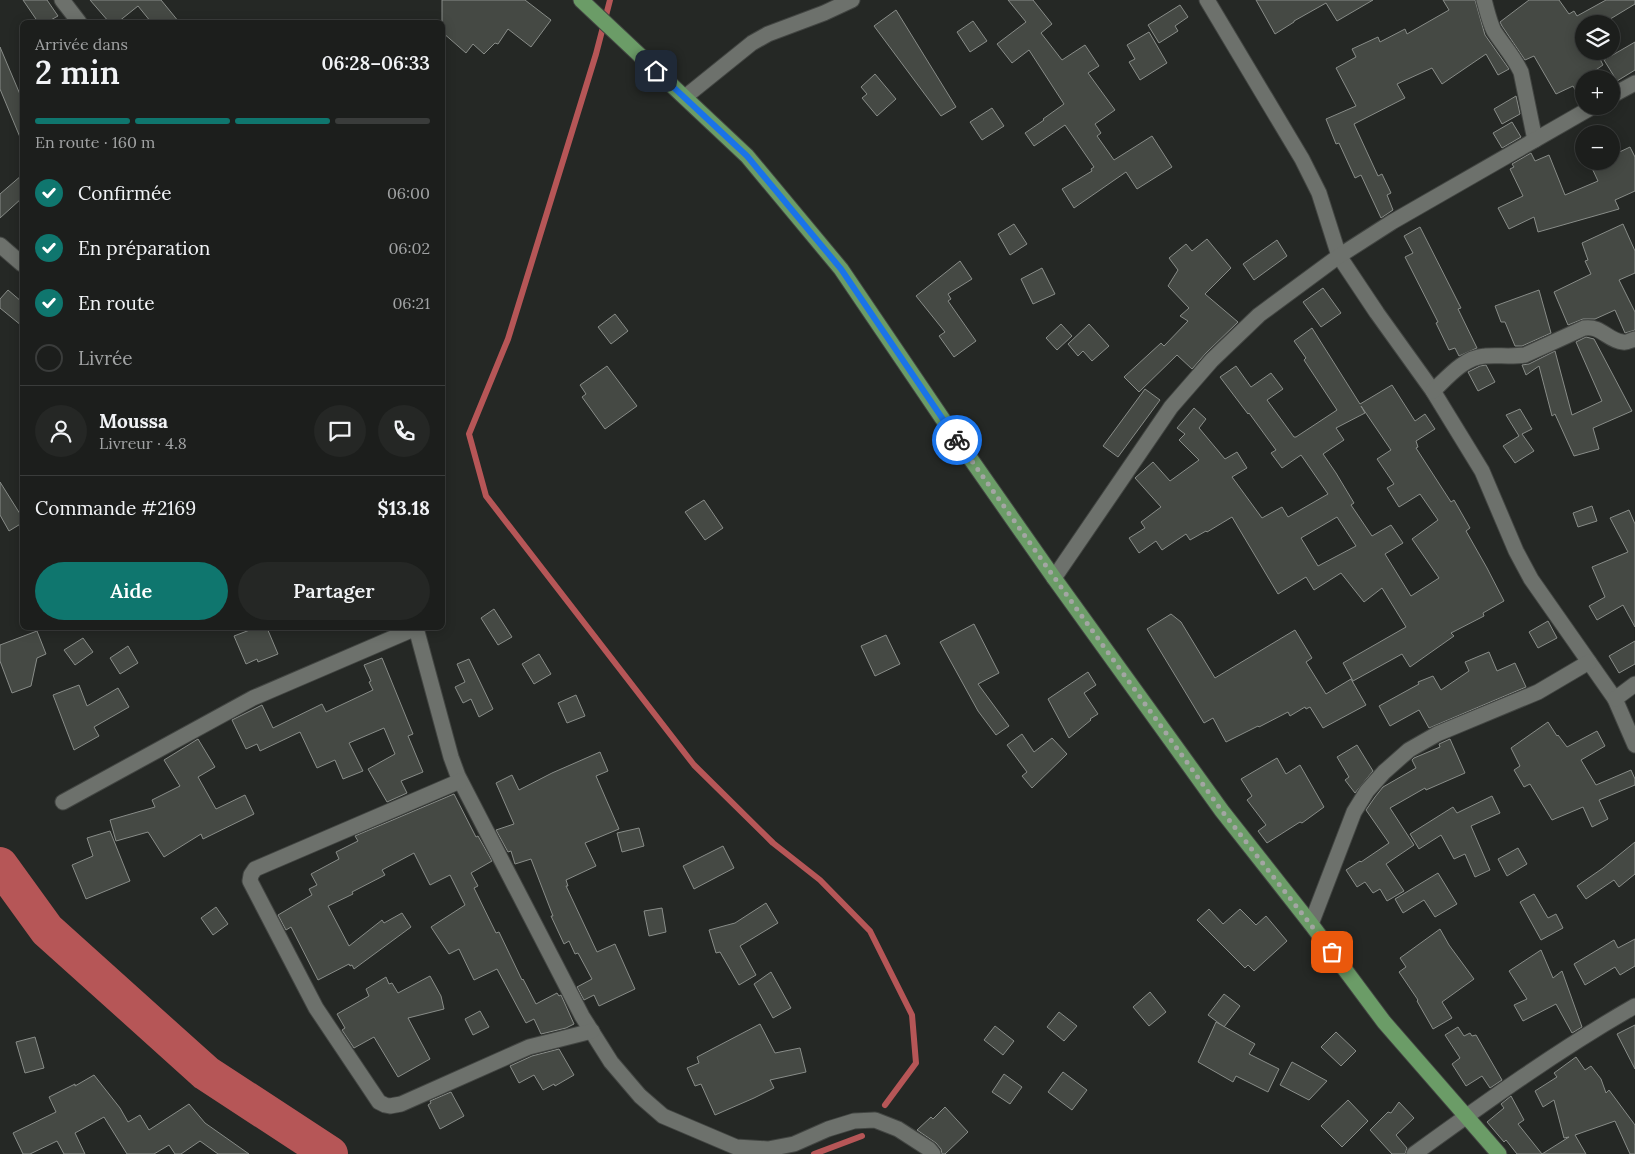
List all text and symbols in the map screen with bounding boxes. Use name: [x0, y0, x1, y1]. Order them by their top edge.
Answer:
map controls: [1575, 15, 1620, 170]
button: layers: [1575, 15, 1620, 60]
text: Arrivée dans: [35, 34, 128, 54]
pin: [635, 50, 677, 92]
text: 06:28–06:33: [322, 51, 430, 75]
text: 2 min: [35, 52, 120, 93]
icon: home: [642, 57, 670, 85]
button: +: [1575, 70, 1620, 115]
button: −: [1575, 125, 1620, 170]
text: En route · 160 m: [35, 132, 155, 152]
icon: check: [35, 179, 63, 207]
text: Confirmée: [78, 181, 171, 205]
text: 06:00: [387, 183, 430, 203]
icon: check: [35, 234, 63, 262]
text: En préparation: [78, 236, 210, 260]
text: 06:02: [388, 238, 430, 258]
icon: check: [35, 289, 63, 317]
text: En route: [78, 291, 155, 315]
text: 06:21: [392, 293, 430, 313]
text: Livrée: [78, 346, 133, 370]
button: person: [35, 405, 87, 457]
button: chat: [314, 405, 366, 457]
button: phone: [378, 405, 430, 457]
text: Moussa: [99, 409, 168, 433]
courier: [932, 415, 982, 465]
icon: bike: [943, 426, 971, 454]
text: Livreur · 4.8: [99, 433, 187, 453]
text: Commande #2169: [35, 496, 196, 520]
text: $13.18: [377, 496, 430, 520]
button: Aide: [35, 562, 228, 620]
button: Partager: [238, 562, 430, 620]
pin: [1311, 931, 1353, 973]
icon: bag: [1318, 938, 1346, 966]

